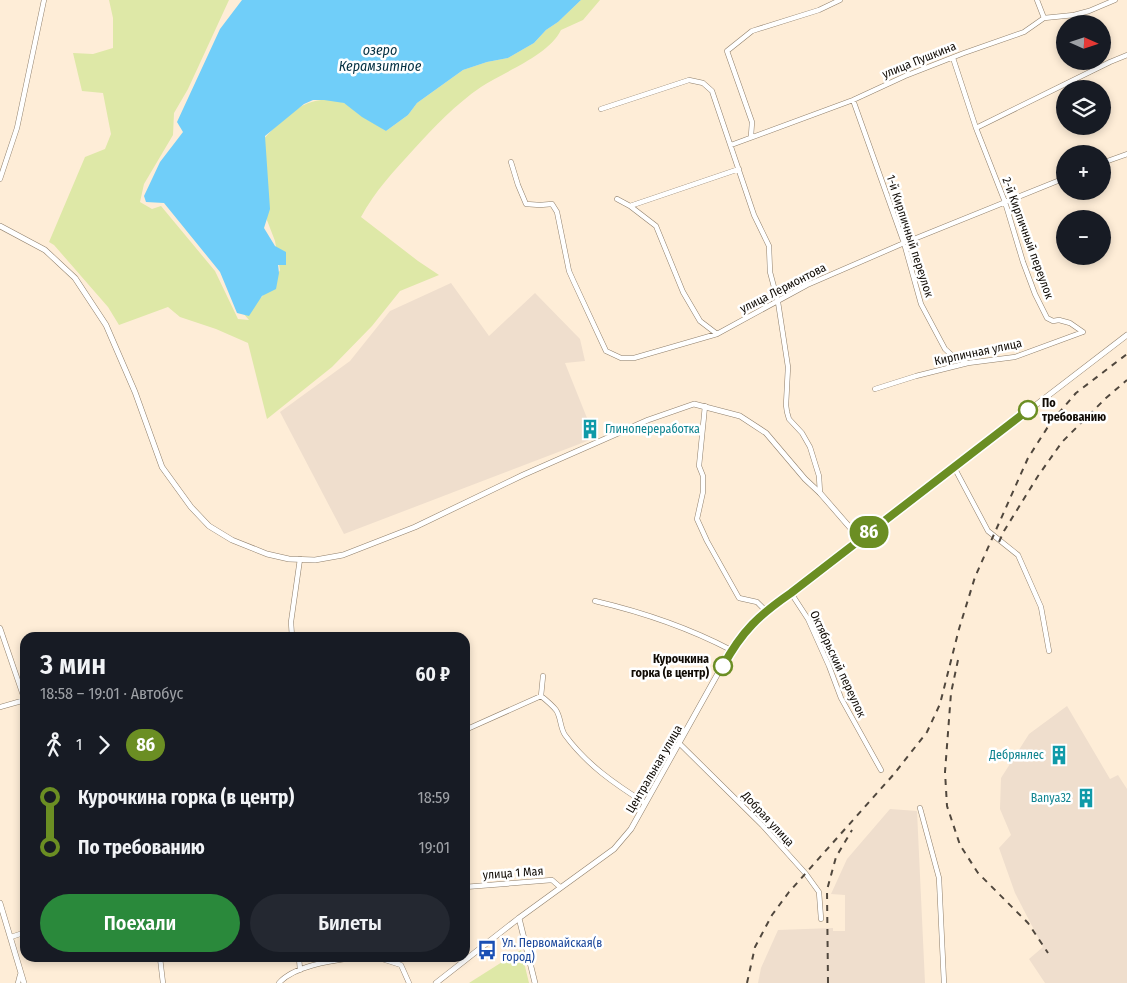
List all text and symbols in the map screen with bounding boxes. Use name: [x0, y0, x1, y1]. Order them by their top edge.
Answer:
north arrow: [1056, 15, 1111, 70]
map controls: [1056, 15, 1111, 265]
street label: улица Пушкина: [880, 39, 958, 81]
water label: озеро Керамзитное: [339, 42, 422, 75]
button: layers: [1056, 80, 1111, 135]
button: +: [1056, 145, 1111, 200]
street label: 1-й Кирпичный переулок: [884, 173, 937, 299]
street label: 2-й Кирпичный переулок: [999, 175, 1057, 301]
button: −: [1056, 210, 1111, 265]
street label: улица Лермонтова: [738, 260, 829, 316]
street label: Кирпичная улица: [933, 336, 1023, 368]
place label: По требованию: [1042, 396, 1106, 424]
marker: По требованию: [1018, 400, 1038, 420]
building icon: Глинопереработка: [579, 418, 601, 440]
place label: Глинопереработка: [605, 422, 700, 436]
line badge: 8б: [846, 516, 892, 548]
text: 8б: [860, 521, 878, 543]
street label: Октябрьский переулок: [807, 608, 869, 720]
text: 3 мин: [40, 648, 106, 681]
place label: Курочкина горка (в центр): [631, 652, 709, 680]
marker: Курочкина горка (в центр): [713, 656, 733, 676]
text: 60 ₽: [415, 663, 450, 686]
text: 18:58 – 19:01 · Автобус: [40, 684, 183, 703]
street label: Центральная улица: [623, 722, 685, 816]
icon: walk: [40, 731, 68, 759]
icon: forward: [90, 731, 118, 759]
text: 8б: [136, 734, 155, 756]
text: 1: [76, 735, 82, 754]
building icon: Дебрянлес: [1048, 744, 1070, 766]
place label: Дебрянлес: [988, 748, 1044, 762]
text: Курочкина горка (в центр): [78, 786, 294, 809]
building icon: Banya32: [1075, 787, 1097, 809]
text: 18:59: [417, 788, 450, 807]
street label: Добрая улица: [738, 788, 797, 850]
place label: Banya32: [1031, 791, 1071, 805]
text: По требованию: [78, 836, 205, 859]
text: 19:01: [418, 838, 450, 857]
street label: улица 1 Мая: [482, 864, 544, 882]
button: Поехали: [40, 894, 240, 952]
button: Билеты: [250, 894, 450, 952]
place label: Ул. Первомайская(в город): [501, 936, 602, 964]
bus stop icon: Ул. Первомайская(в город): [476, 939, 498, 961]

